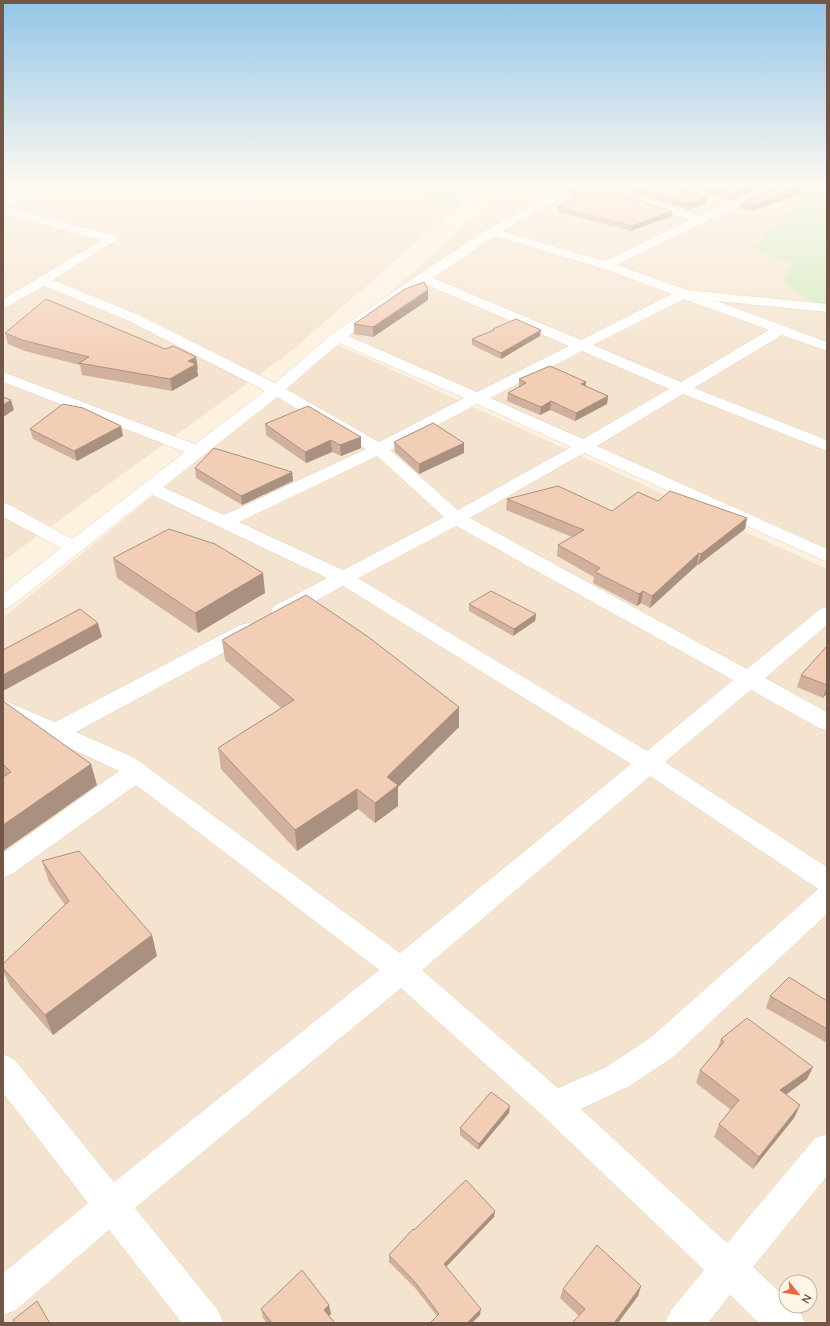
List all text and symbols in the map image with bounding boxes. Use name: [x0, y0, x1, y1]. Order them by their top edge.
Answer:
north arrow: [778, 1274, 818, 1314]
text: N: [799, 1292, 815, 1306]

